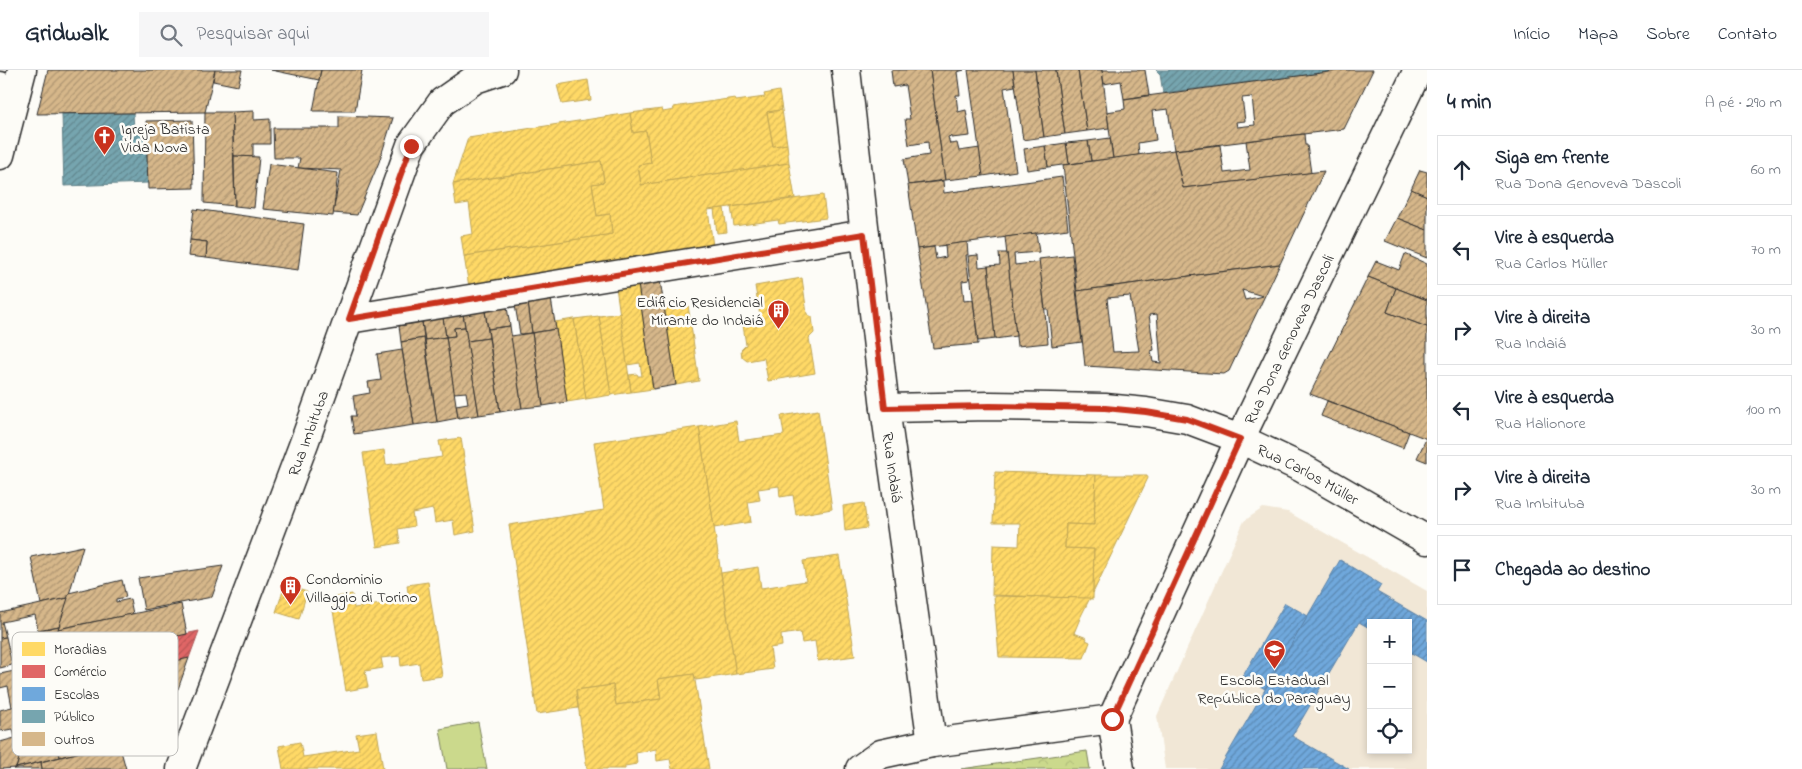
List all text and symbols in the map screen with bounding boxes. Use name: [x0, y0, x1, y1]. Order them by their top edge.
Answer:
search box: [139, 12, 489, 57]
text: Gridwalk: [25, 17, 109, 52]
icon: search: [157, 21, 185, 49]
text: Pesquisar aqui: [197, 21, 310, 48]
text: Início: [1513, 22, 1550, 48]
text: Mapa: [1578, 22, 1618, 48]
text: Sobre: [1646, 22, 1690, 48]
text: Contato: [1718, 22, 1777, 48]
text: 4 min: [1447, 88, 1491, 118]
text: A pé · 290 m: [1705, 91, 1782, 115]
place label: Igreja Batista Vida Nova: [120, 118, 210, 160]
church icon: Igreja Batista Vida Nova: [93, 125, 117, 156]
route end: [400, 135, 423, 158]
text: Siga em frente: [1495, 145, 1609, 172]
icon: ahead: [1448, 156, 1476, 184]
text: 60 m: [1751, 158, 1781, 182]
text: Rua Dona Genoveva Dascoli: [1495, 172, 1681, 196]
text: Vire à esquerda: [1495, 225, 1614, 252]
icon: left: [1448, 236, 1476, 264]
text: 70 m: [1751, 238, 1781, 262]
street label: Rua Dona Genoveva Dascoli: [1239, 250, 1341, 429]
text: Rua Carlos Müller: [1495, 252, 1607, 276]
place label: Edificio Residencial Mirante do Indaiá: [636, 291, 763, 333]
building icon: Edificio Residencial Mirante do Indaiá: [767, 298, 791, 329]
text: Vire à direita: [1495, 305, 1590, 332]
icon: right: [1448, 316, 1476, 344]
text: 30 m: [1751, 318, 1781, 342]
text: Rua Indaiá: [1495, 332, 1566, 356]
text: Vire à esquerda: [1495, 385, 1614, 412]
street label: Rua Imbituba: [283, 387, 336, 480]
icon: left: [1448, 396, 1476, 424]
text: 100 m: [1746, 398, 1781, 422]
text: Rua Halionore: [1495, 412, 1586, 436]
street label: Rua Indaiá: [875, 431, 908, 504]
street label: Rua Carlos Müller: [1252, 439, 1363, 512]
text: Vire à direita: [1495, 465, 1590, 492]
icon: right: [1448, 476, 1476, 504]
text: 30 m: [1751, 478, 1781, 502]
text: Rua Imbituba: [1495, 492, 1585, 516]
icon: arrive: [1448, 556, 1476, 584]
text: Chegada ao destino: [1495, 557, 1650, 584]
place label: Condominio Villaggio di Torino: [305, 568, 418, 610]
building icon: Condominio Villaggio di Torino: [278, 575, 302, 606]
map controls: [1367, 619, 1412, 754]
button: +: [1367, 619, 1412, 664]
legend: [12, 632, 178, 756]
school or university icon: Escola Estadual República do Paraguay: [1262, 638, 1286, 669]
text: Moradias: [54, 640, 107, 661]
text: Comércio: [54, 662, 106, 683]
button: −: [1367, 664, 1412, 709]
place label: Escola Estadual República do Paraguay: [1198, 669, 1350, 711]
text: Escolas: [54, 685, 100, 706]
text: Público: [54, 707, 95, 728]
route start: [1101, 708, 1124, 731]
button: locate: [1367, 709, 1412, 754]
text: Outros: [54, 730, 95, 751]

